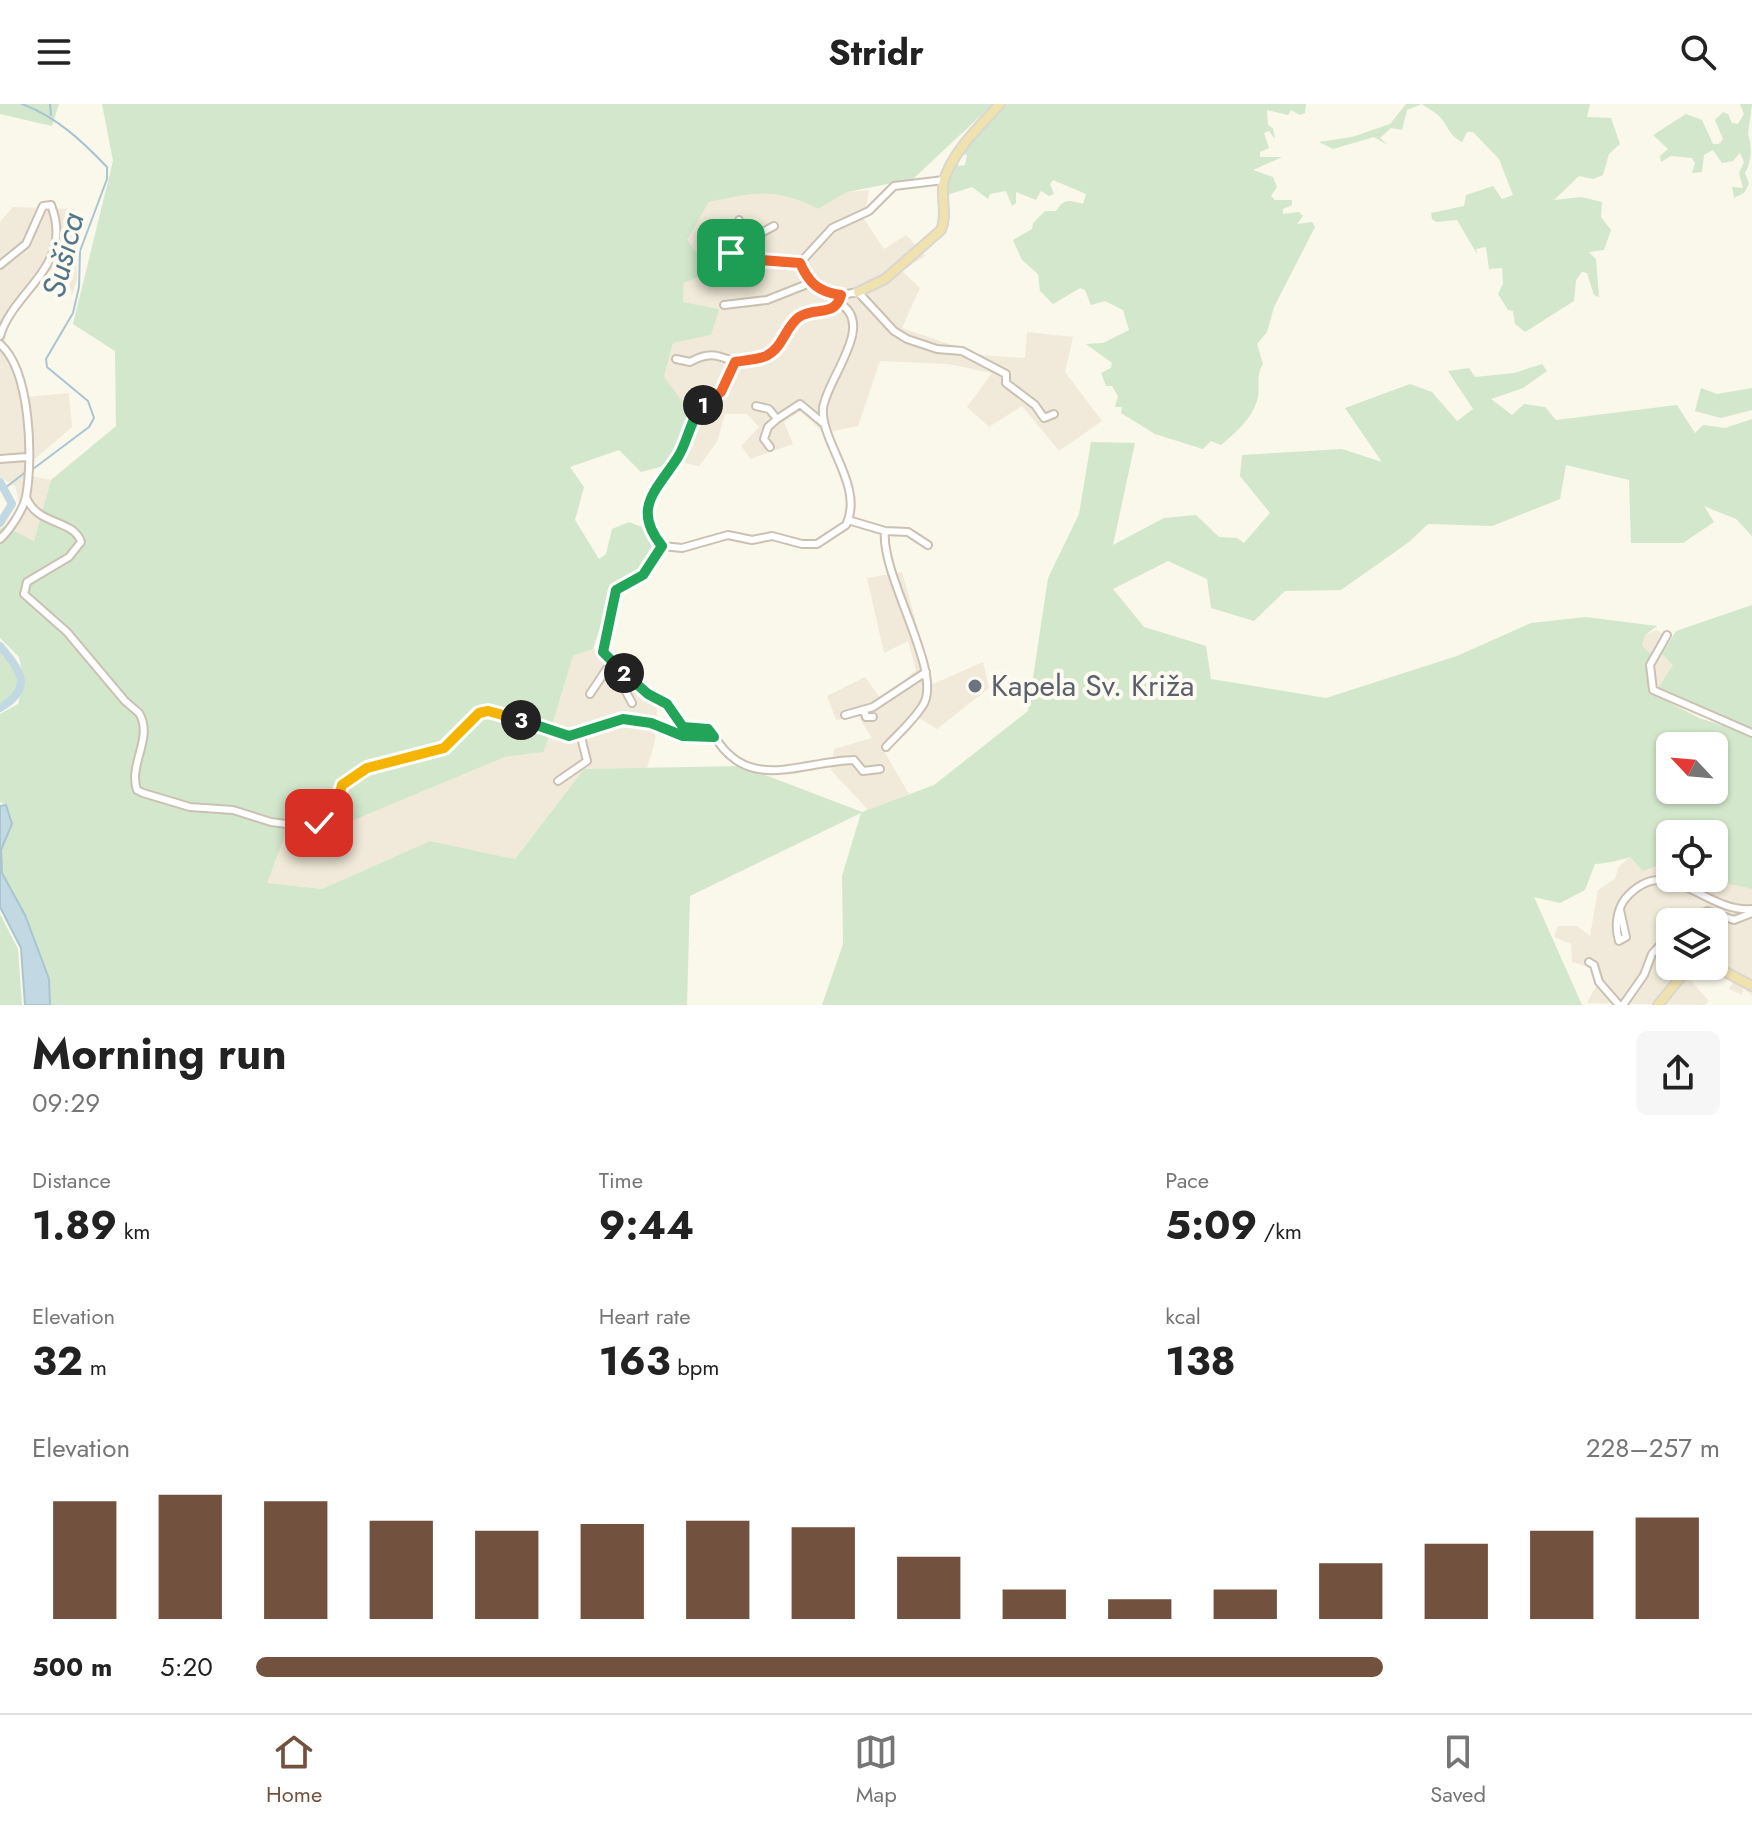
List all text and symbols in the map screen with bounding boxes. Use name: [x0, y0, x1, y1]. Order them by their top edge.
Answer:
text: Stridr: [828, 26, 924, 78]
icon: menu: [32, 30, 76, 74]
icon: search: [1676, 30, 1720, 74]
water label: Sušica: [30, 207, 96, 302]
pin: [697, 219, 765, 287]
icon: arrive: [709, 231, 753, 275]
pin: 1: [683, 385, 723, 425]
text: 1: [697, 389, 709, 421]
pin: 2: [604, 653, 644, 693]
text: 2: [617, 657, 631, 689]
place label: Kapela Sv. Križa: [991, 664, 1194, 707]
marker: Kapela Sv. Križa: [966, 677, 984, 695]
pin: 3: [501, 700, 541, 740]
text: 3: [514, 704, 528, 736]
north arrow: [1656, 732, 1728, 804]
map controls: [1656, 732, 1728, 980]
pin: [285, 789, 353, 857]
icon: check: [297, 801, 341, 845]
button: locate: [1656, 820, 1728, 892]
button: layers: [1656, 908, 1728, 980]
text: Morning run: [32, 1022, 287, 1086]
button: share: [1636, 1031, 1720, 1115]
text: 09:29: [32, 1084, 100, 1122]
text: Distance: [32, 1164, 111, 1196]
text: Time: [599, 1164, 643, 1196]
text: Pace: [1165, 1164, 1209, 1196]
text: 1.89: [32, 1196, 117, 1254]
text: 9:44: [599, 1196, 694, 1254]
text: 5:09: [1165, 1196, 1257, 1254]
text: km: [117, 1215, 151, 1247]
text: /km: [1257, 1215, 1302, 1247]
text: Elevation: [32, 1300, 115, 1332]
text: Heart rate: [599, 1300, 690, 1332]
text: kcal: [1165, 1300, 1201, 1332]
text: 32: [32, 1332, 83, 1390]
text: 163: [599, 1332, 671, 1390]
text: 138: [1165, 1332, 1236, 1390]
text: m: [83, 1351, 107, 1383]
text: bpm: [671, 1351, 719, 1383]
text: Elevation: [32, 1429, 130, 1467]
text: 228–257 m: [1586, 1429, 1720, 1467]
text: 500 m: [32, 1648, 112, 1686]
text: 5:20: [160, 1648, 213, 1686]
tab: Home: [266, 1730, 322, 1810]
tab: Map: [854, 1730, 898, 1810]
tab: Saved: [1430, 1730, 1486, 1810]

